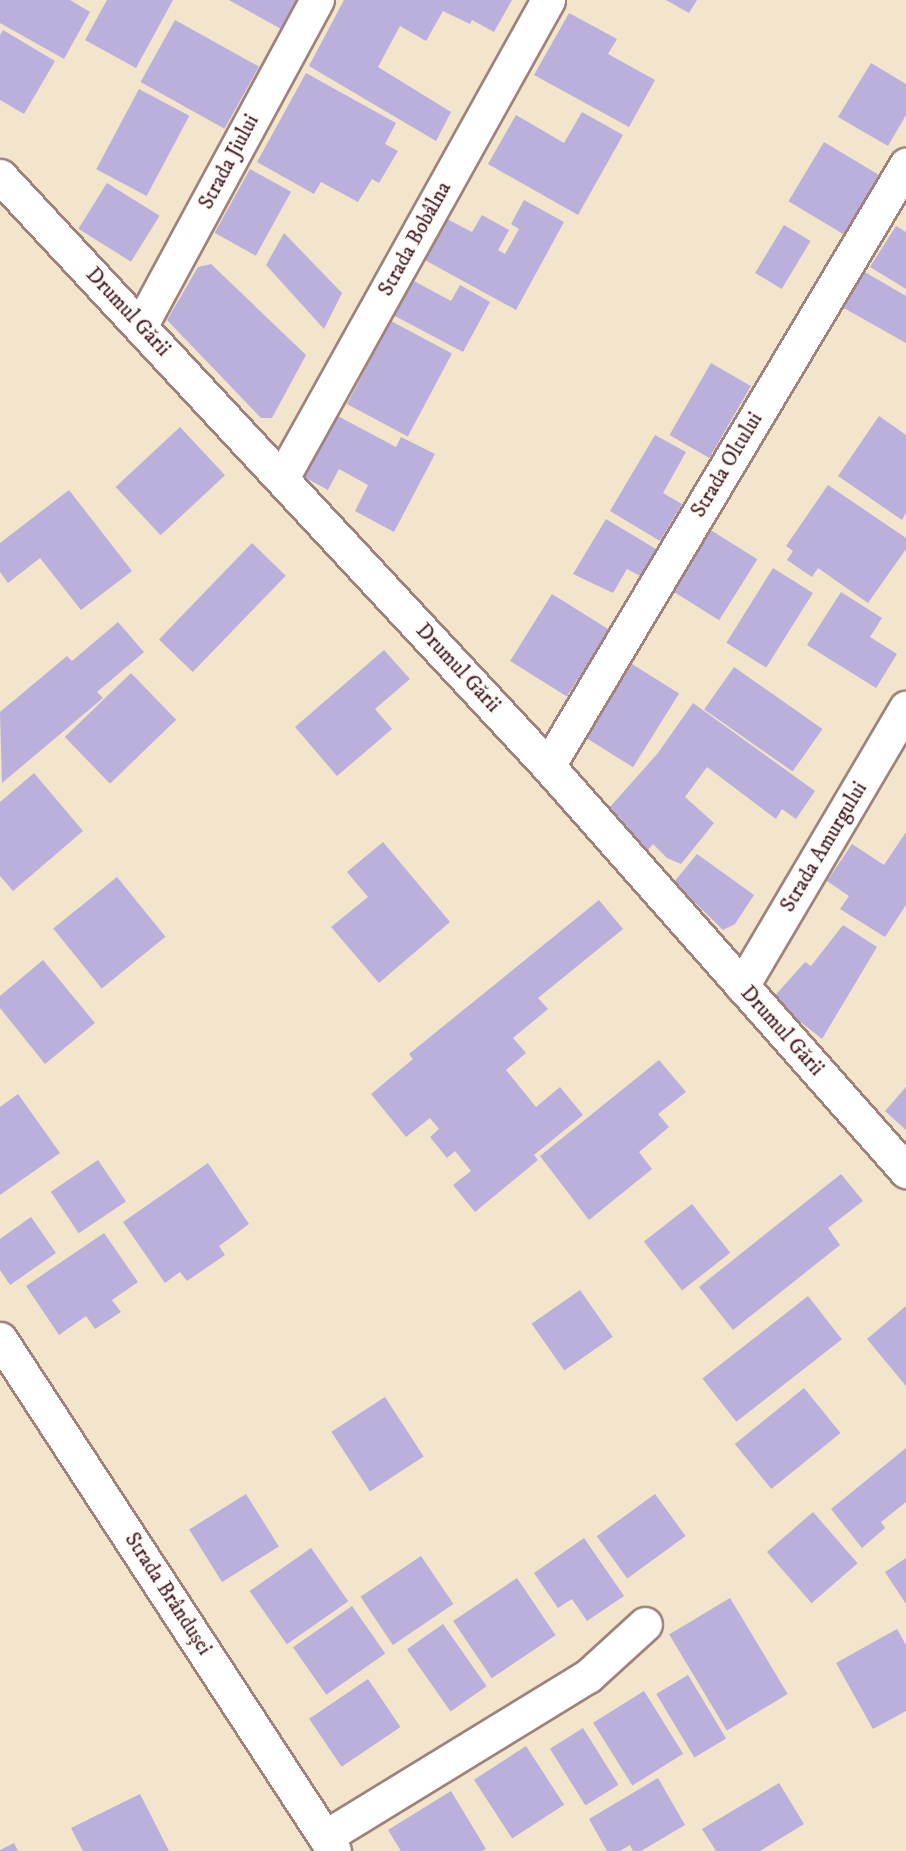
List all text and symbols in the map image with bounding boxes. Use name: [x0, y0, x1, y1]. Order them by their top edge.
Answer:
street label: Strada Jiului: [194, 110, 264, 214]
street label: Strada Bobâlna: [373, 177, 457, 301]
street label: Drumul Gării: [80, 262, 176, 362]
street label: Strada Oltului: [686, 408, 768, 522]
street label: Drumul Gării: [410, 618, 506, 718]
street label: Strada Amurgului: [775, 777, 873, 917]
street label: Drumul Gării: [735, 981, 829, 1081]
street label: Strada Brândușei: [119, 1528, 217, 1660]

